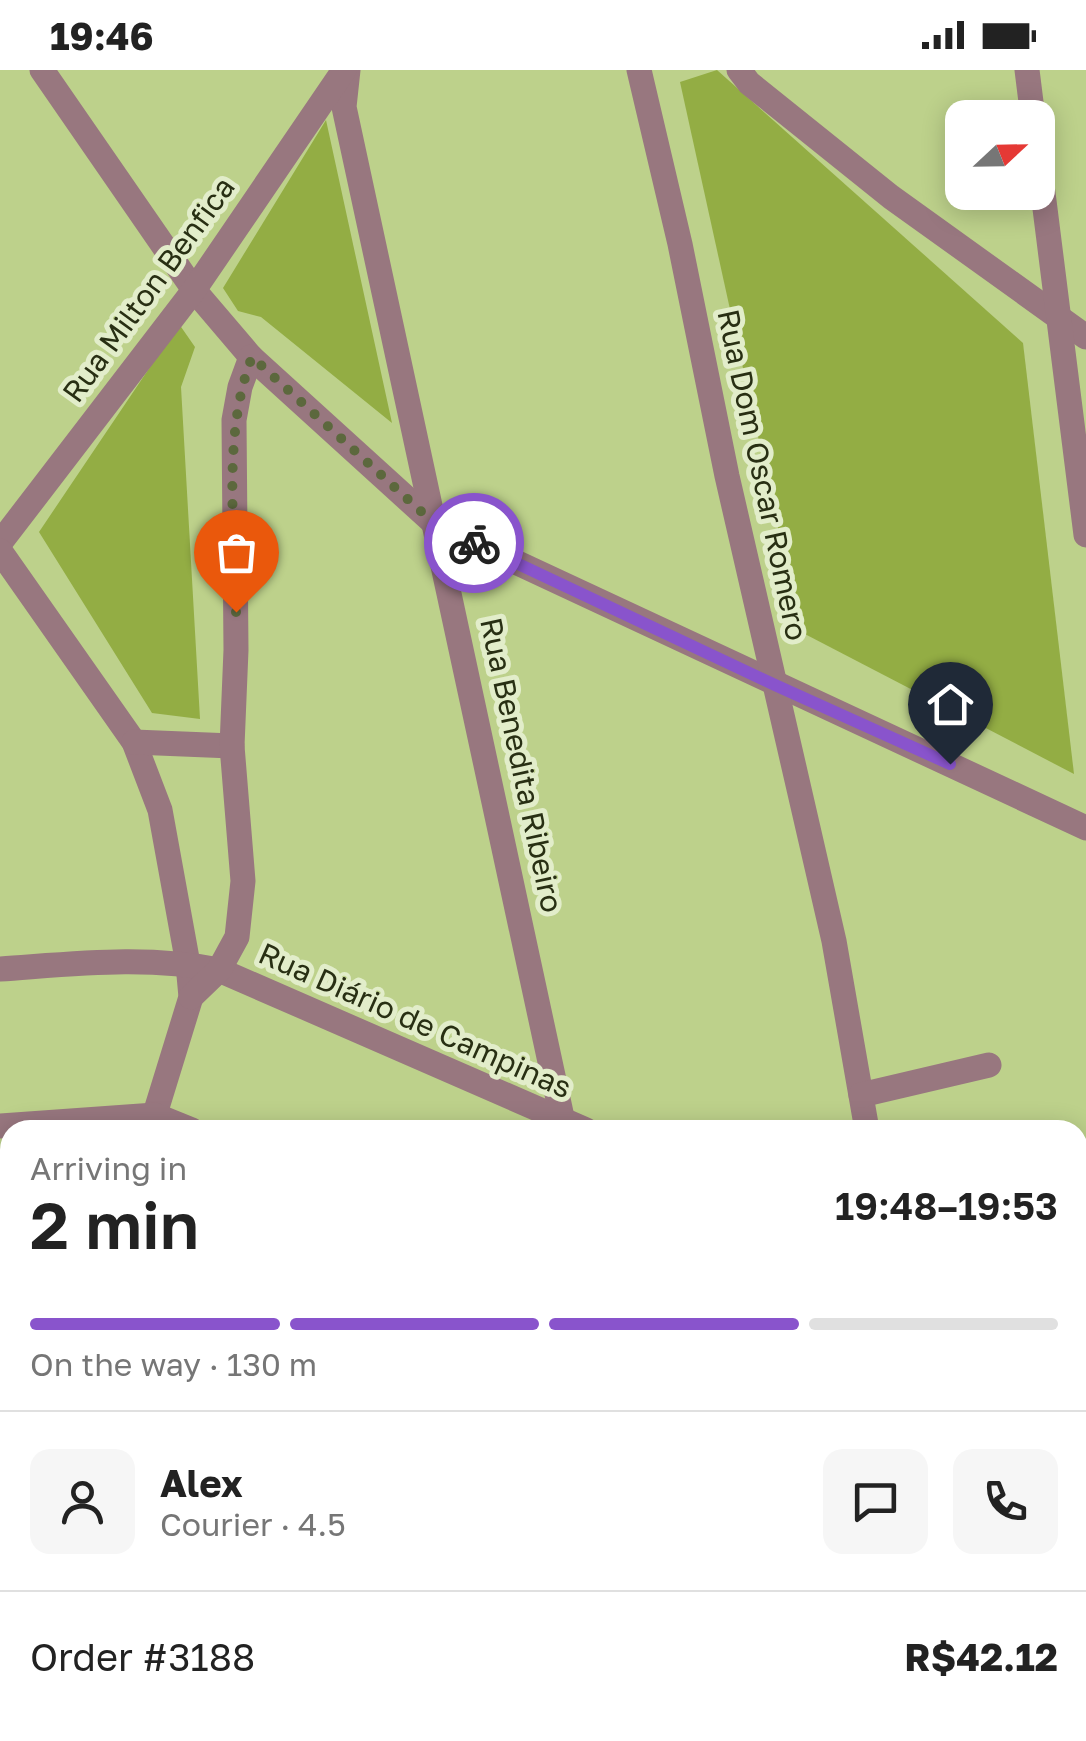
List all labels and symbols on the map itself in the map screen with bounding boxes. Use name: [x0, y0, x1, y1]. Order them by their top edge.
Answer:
north arrow: [945, 100, 1055, 210]
street label: Rua Milton Benfica: [54, 170, 242, 409]
street label: Rua Dom Oscar Romero: [710, 306, 816, 644]
courier: [424, 493, 524, 593]
pin: [194, 510, 279, 613]
street label: Rua Benedita Ribeiro: [473, 614, 571, 915]
pin: [908, 662, 993, 765]
street label: Rua Diário de Campinas: [253, 935, 577, 1105]

